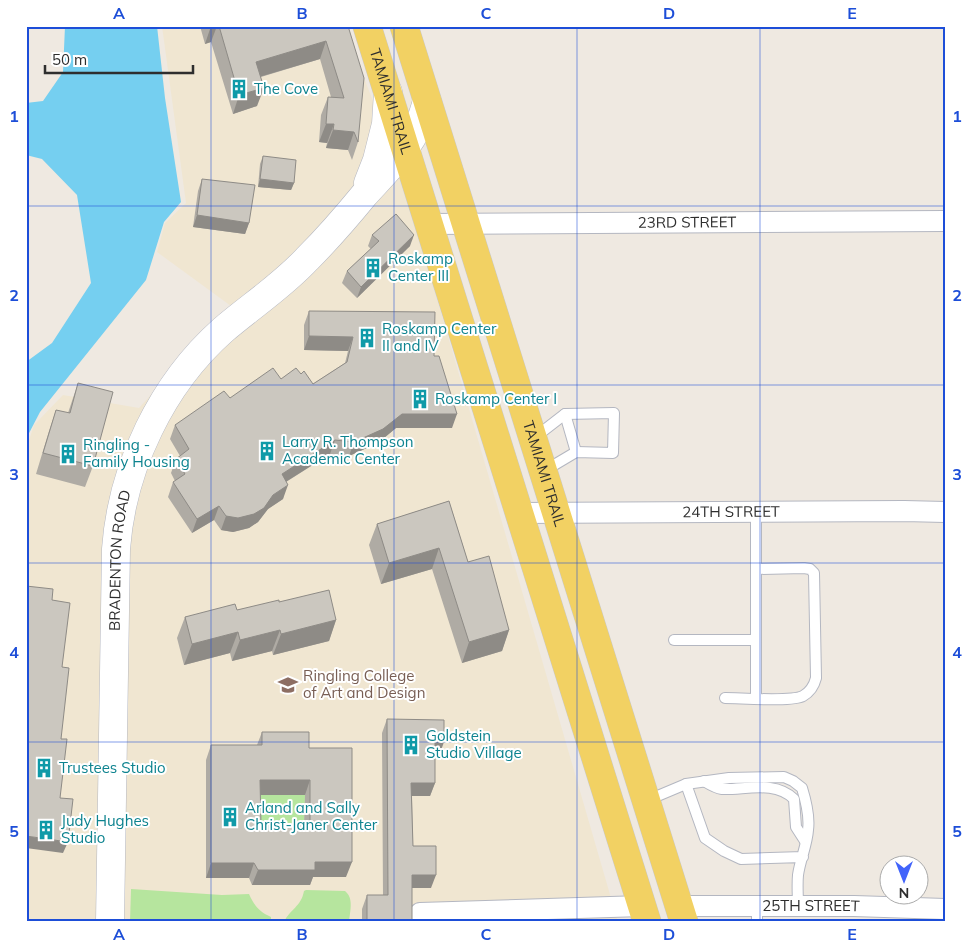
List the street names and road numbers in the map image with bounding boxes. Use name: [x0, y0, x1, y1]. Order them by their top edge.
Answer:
street label: TAMIAMI TRAIL: [366, 46, 416, 157]
street label: 23RD STREET: [638, 212, 736, 232]
street label: TAMIAMI TRAIL: [519, 418, 570, 529]
street label: BRADENTON ROAD: [105, 488, 135, 631]
street label: 24TH STREET: [682, 502, 780, 521]
street label: 25TH STREET: [762, 896, 860, 915]

